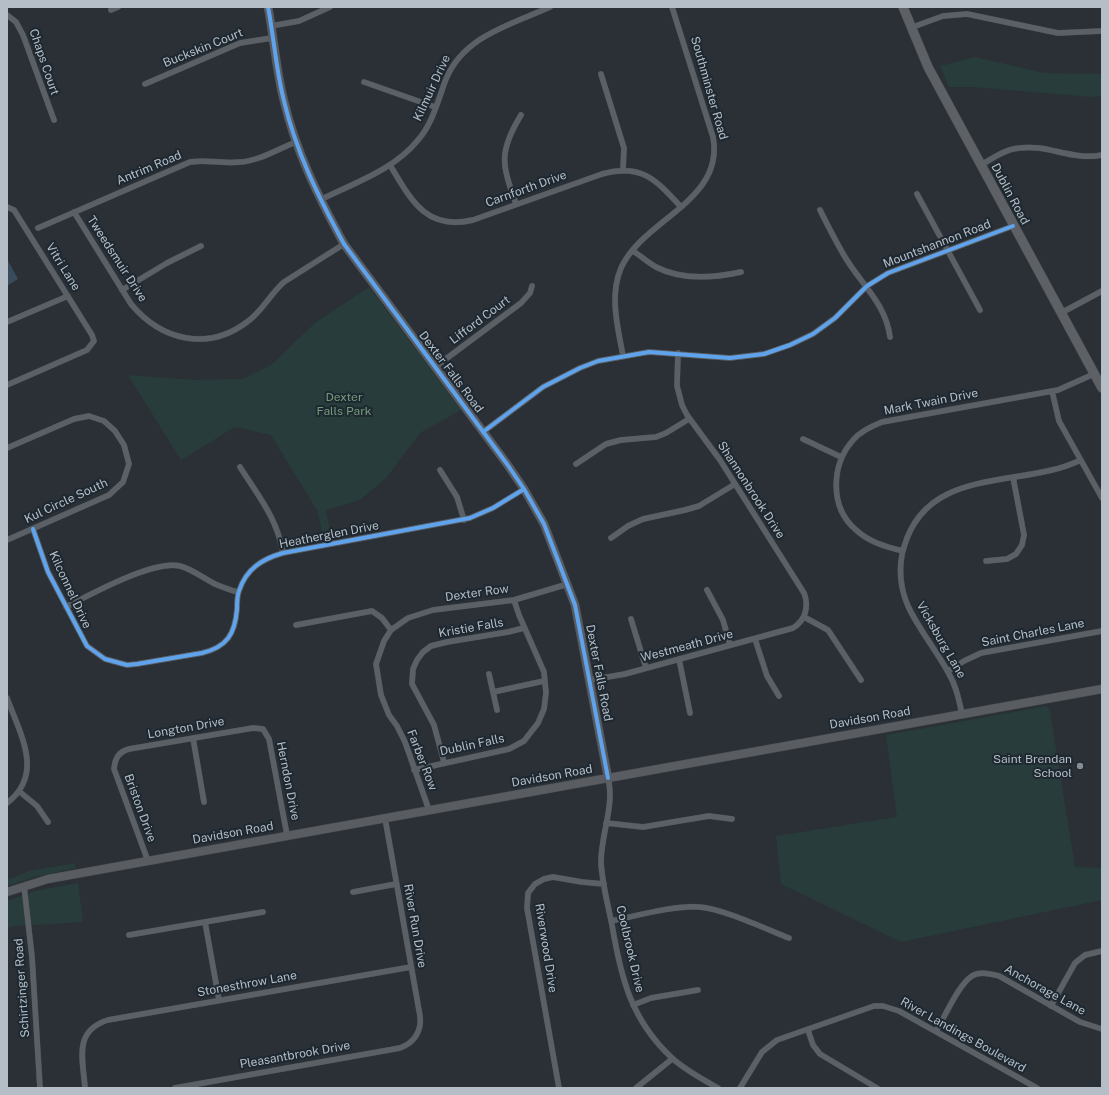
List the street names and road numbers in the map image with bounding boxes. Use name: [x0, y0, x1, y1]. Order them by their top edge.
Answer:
street label: Buckskin Court: [161, 25, 245, 71]
street label: Chaps Court: [26, 27, 62, 97]
street label: Southminster Road: [687, 35, 731, 141]
street label: Kilmuir Drive: [410, 53, 454, 123]
street label: Antrim Road: [114, 148, 184, 188]
street label: Dublin Road: [988, 161, 1032, 227]
street label: Carnforth Drive: [483, 168, 569, 210]
street label: Tweedsmuir Drive: [84, 213, 150, 305]
street label: Mountshannon Road: [881, 217, 993, 271]
street label: Vitri Lane: [43, 241, 83, 293]
street label: Lifford Court: [447, 293, 513, 347]
street label: Dexter Falls Road: [416, 329, 486, 415]
street label: Mark Twain Drive: [883, 386, 979, 418]
street label: Shannonbrook Drive: [714, 439, 788, 541]
street label: Kul Circle South: [22, 475, 110, 527]
street label: Heatherglen Drive: [278, 518, 380, 552]
street label: Kilconnel Drive: [46, 549, 94, 631]
street label: Dexter Row: [444, 581, 510, 605]
street label: Vicksburg Lane: [913, 599, 969, 681]
street label: Kristie Falls: [437, 615, 505, 641]
street label: Saint Charles Lane: [980, 616, 1086, 650]
street label: Dexter Falls Road: [583, 623, 615, 723]
street label: Westmeath Drive: [639, 627, 735, 665]
street label: Davidson Road: [828, 704, 912, 732]
street label: Longton Drive: [146, 714, 226, 742]
street label: Farber Row: [404, 728, 440, 792]
street label: Dublin Falls: [438, 731, 506, 759]
street label: Herndon Drive: [273, 740, 303, 822]
street label: Davidson Road: [510, 762, 594, 790]
street label: Briston Drive: [121, 772, 159, 844]
street label: Davidson Road: [191, 819, 275, 847]
street label: River Run Drive: [401, 883, 429, 969]
street label: Riverwood Drive: [532, 902, 560, 994]
street label: Coolbrook Drive: [613, 904, 647, 994]
street label: Schirtzinger Road: [11, 938, 33, 1038]
street label: Anchorage Lane: [1002, 962, 1088, 1018]
street label: Stonesthrow Lane: [196, 968, 298, 1000]
street label: River Landings Boulevard: [898, 994, 1028, 1076]
street label: Pleasantbrook Drive: [239, 1038, 351, 1072]

